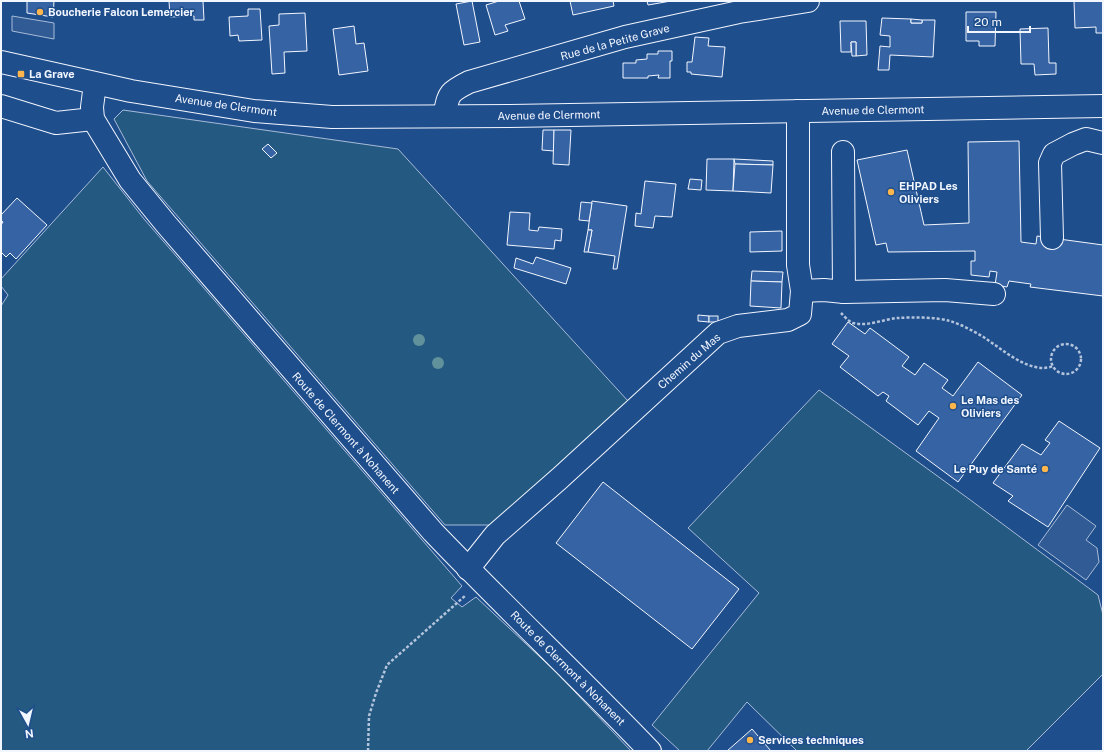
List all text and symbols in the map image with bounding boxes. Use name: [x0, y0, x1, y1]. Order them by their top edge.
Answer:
place label: Boucherie Falcon Lemercier: [48, 6, 195, 18]
marker: Boucherie Falcon Lemercier: [35, 7, 45, 17]
scale bar: [968, 8, 1030, 34]
text: 20 m: [974, 15, 1002, 29]
street label: Rue de la Petite Grave: [559, 22, 671, 62]
place label: La Grave: [29, 68, 75, 80]
marker: La Grave: [16, 69, 26, 79]
street label: Avenue de Clermont: [174, 92, 278, 118]
street label: Avenue de Clermont: [821, 103, 925, 117]
street label: Avenue de Clermont: [497, 108, 601, 122]
place label: EHPAD Les Oliviers: [899, 180, 958, 205]
marker: EHPAD Les Oliviers: [886, 187, 896, 197]
street label: Chemin du Mas: [656, 331, 723, 391]
street label: Route de Clermont à Nohanent: [290, 370, 402, 496]
place label: Le Mas des Oliviers: [961, 394, 1019, 419]
marker: Le Mas des Oliviers: [948, 401, 958, 411]
place label: Le Puy de Santé: [953, 463, 1037, 475]
marker: Le Puy de Santé: [1040, 464, 1050, 474]
street label: Route de Clermont à Nohanent: [508, 608, 628, 728]
north arrow: [8, 704, 48, 744]
text: N: [24, 727, 34, 740]
place label: Services techniques: [758, 734, 864, 746]
marker: Services techniques: [745, 735, 755, 745]

